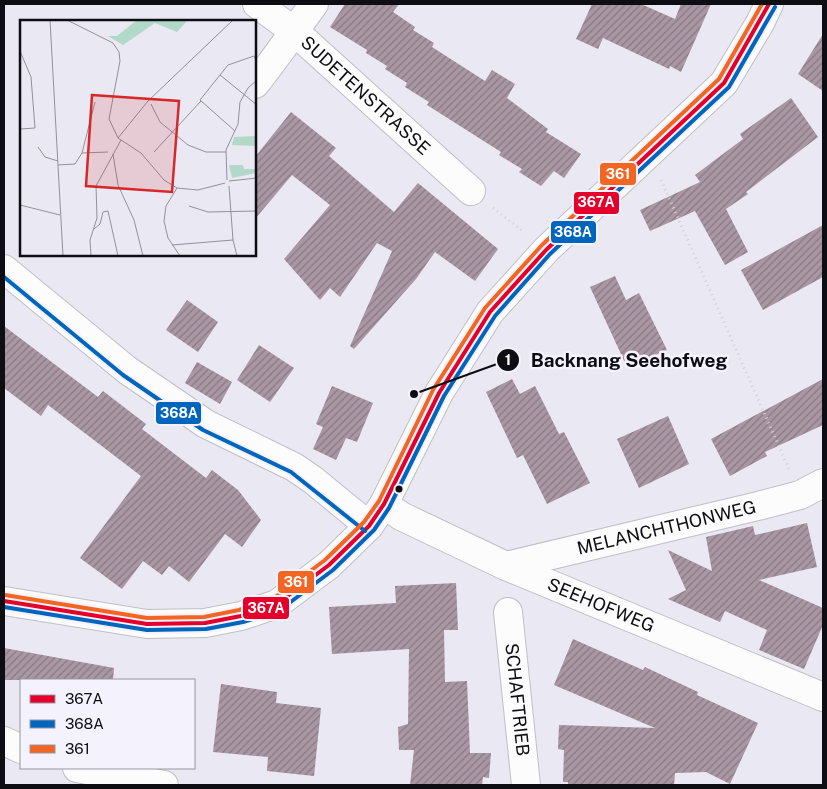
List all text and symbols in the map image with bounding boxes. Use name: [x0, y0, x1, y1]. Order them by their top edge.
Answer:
inset map: [20, 20, 256, 256]
street label: SUDETENSTRASSE: [297, 31, 435, 159]
line badge: 361: [599, 162, 637, 186]
text: 361: [606, 166, 630, 182]
line badge: 367A: [573, 191, 620, 215]
text: 367A: [577, 194, 615, 210]
line badge: 368A: [550, 220, 597, 244]
text: 368A: [554, 224, 592, 240]
callout: Backnang Seehofweg: [496, 343, 738, 377]
text: Backnang Seehofweg: [531, 349, 727, 371]
text: 1: [505, 351, 511, 368]
line badge: 368A: [155, 401, 202, 425]
text: 368A: [160, 405, 198, 421]
unlabelled marker: [394, 484, 404, 494]
street label: MELANCHTHONWEG: [575, 496, 758, 559]
line badge: 361: [277, 570, 315, 594]
street label: SEEHOFWEG: [545, 573, 658, 636]
text: 361: [284, 574, 308, 590]
line badge: 367A: [242, 596, 290, 620]
text: 367A: [247, 600, 285, 616]
street label: SCHAFTRIEB: [501, 642, 534, 757]
legend: [20, 679, 195, 769]
text: 367A: [65, 690, 103, 707]
text: 368A: [65, 715, 104, 732]
text: 361: [65, 740, 90, 757]

